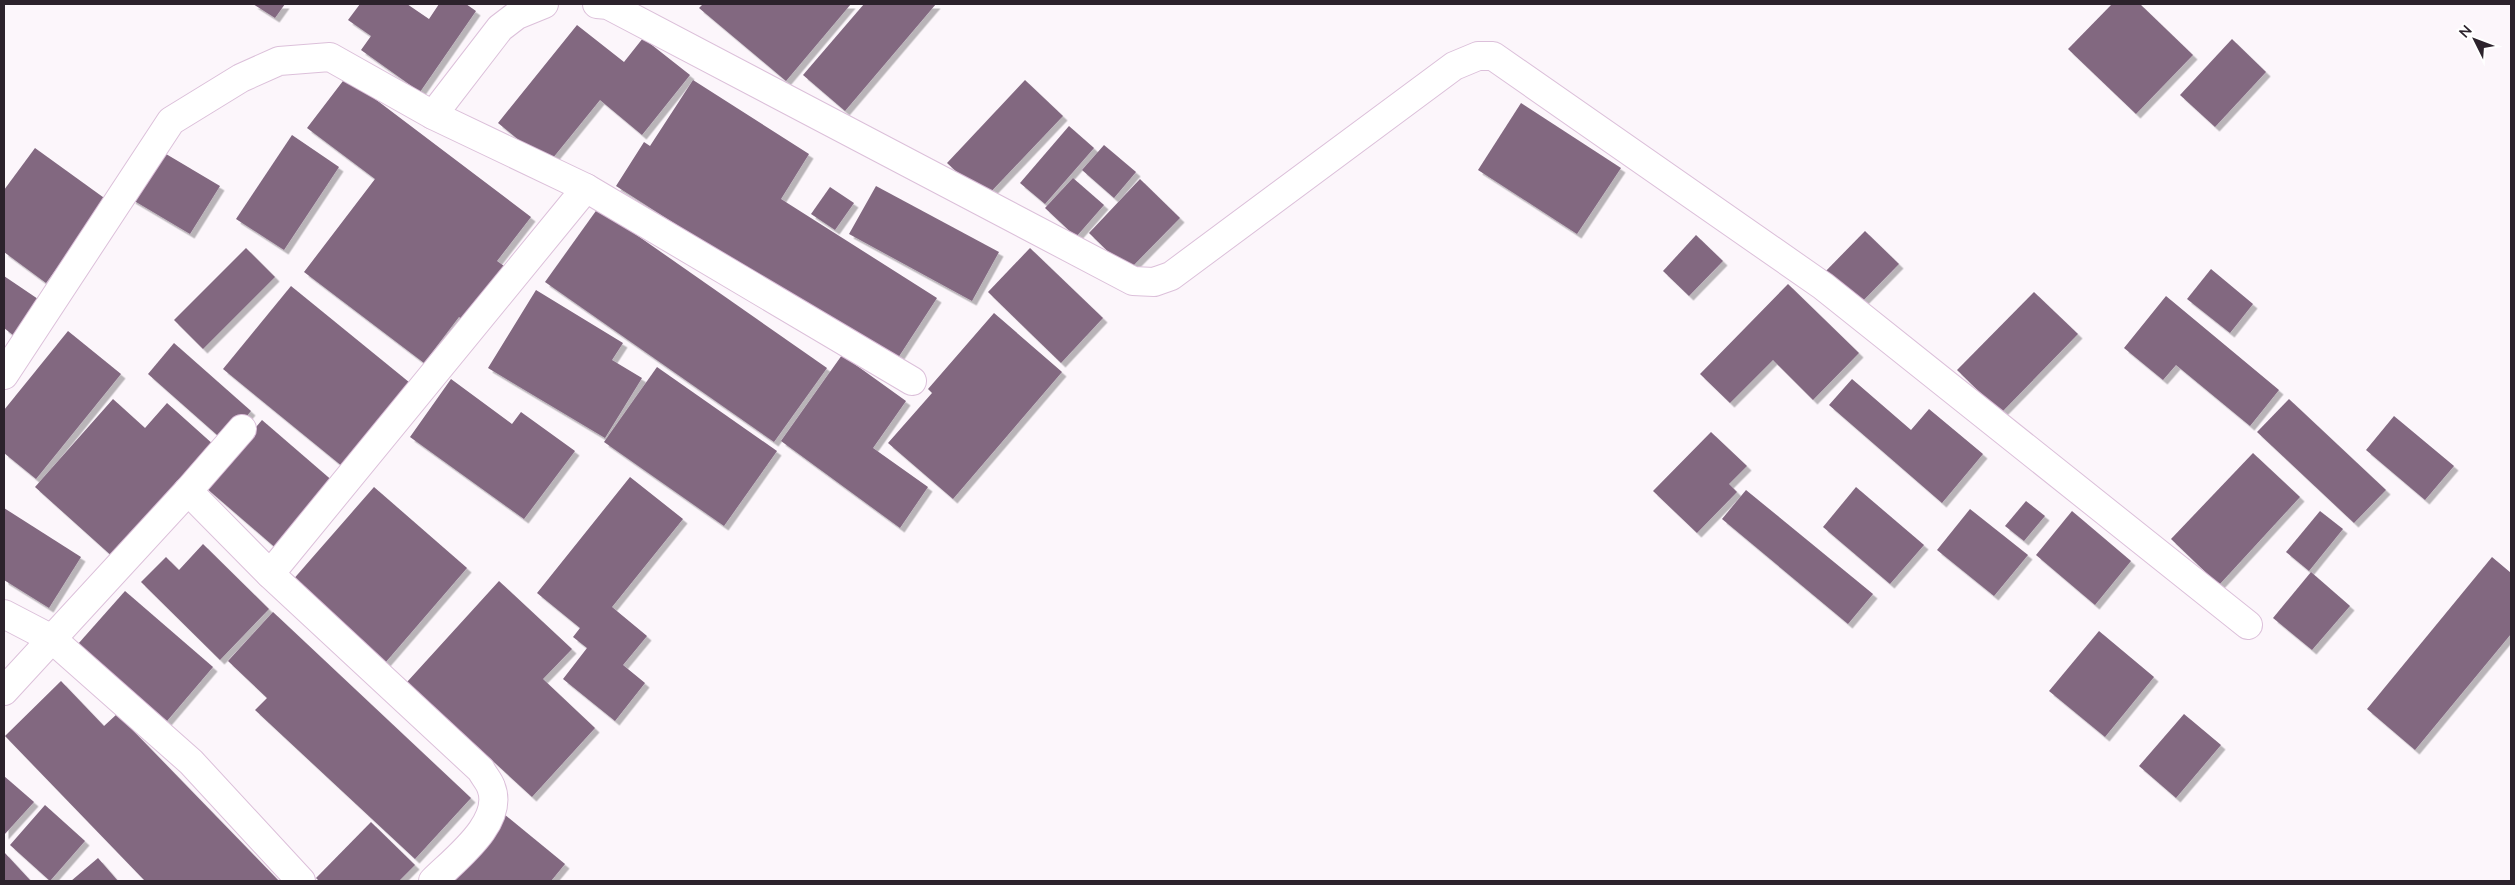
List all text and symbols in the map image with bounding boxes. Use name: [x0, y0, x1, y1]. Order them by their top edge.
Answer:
north arrow: [2450, 15, 2500, 65]
text: N: [2455, 21, 2475, 41]

